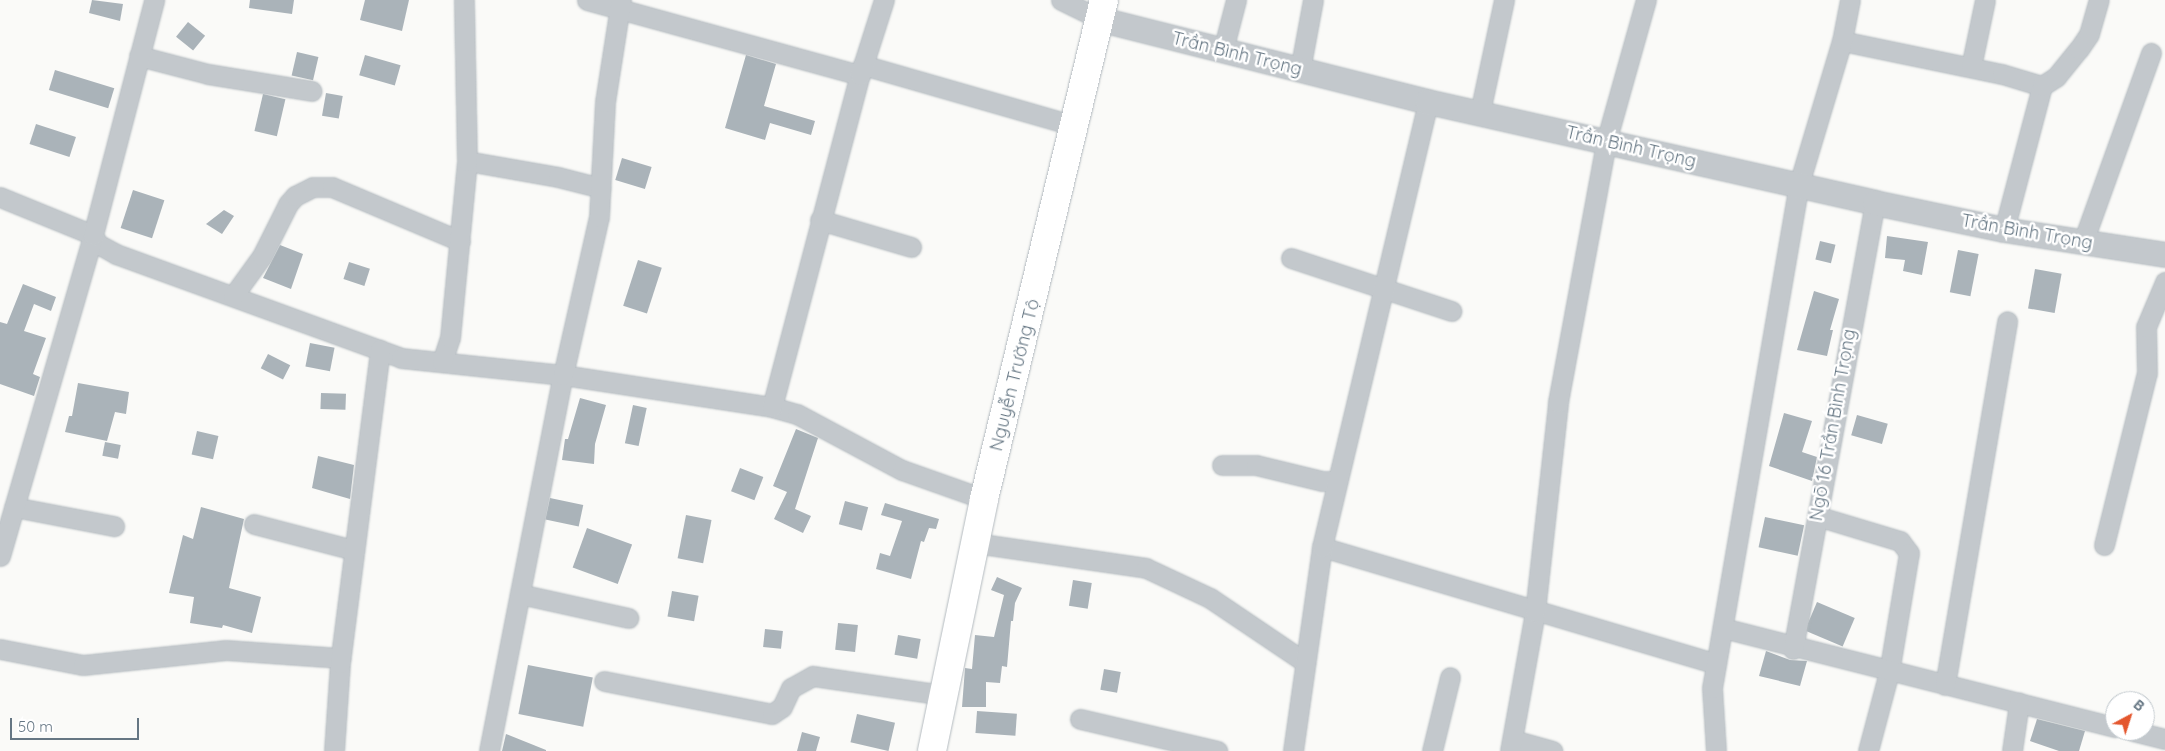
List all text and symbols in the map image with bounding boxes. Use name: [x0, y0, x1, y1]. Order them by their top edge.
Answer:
street label: Trần Bình Trọng: [1170, 27, 1304, 81]
street label: Trần Bình Trọng: [1564, 122, 1698, 172]
street label: Trần Bình Trọng: [1960, 210, 2094, 254]
street label: Nguyễn Trường Tộ: [986, 297, 1044, 453]
street label: Ngõ 16 Trần Bình Trọng: [1805, 327, 1861, 523]
north arrow: [2105, 691, 2155, 741]
text: B: [2130, 695, 2148, 715]
scale bar: [12, 708, 141, 740]
text: 50 m: [18, 717, 53, 736]

